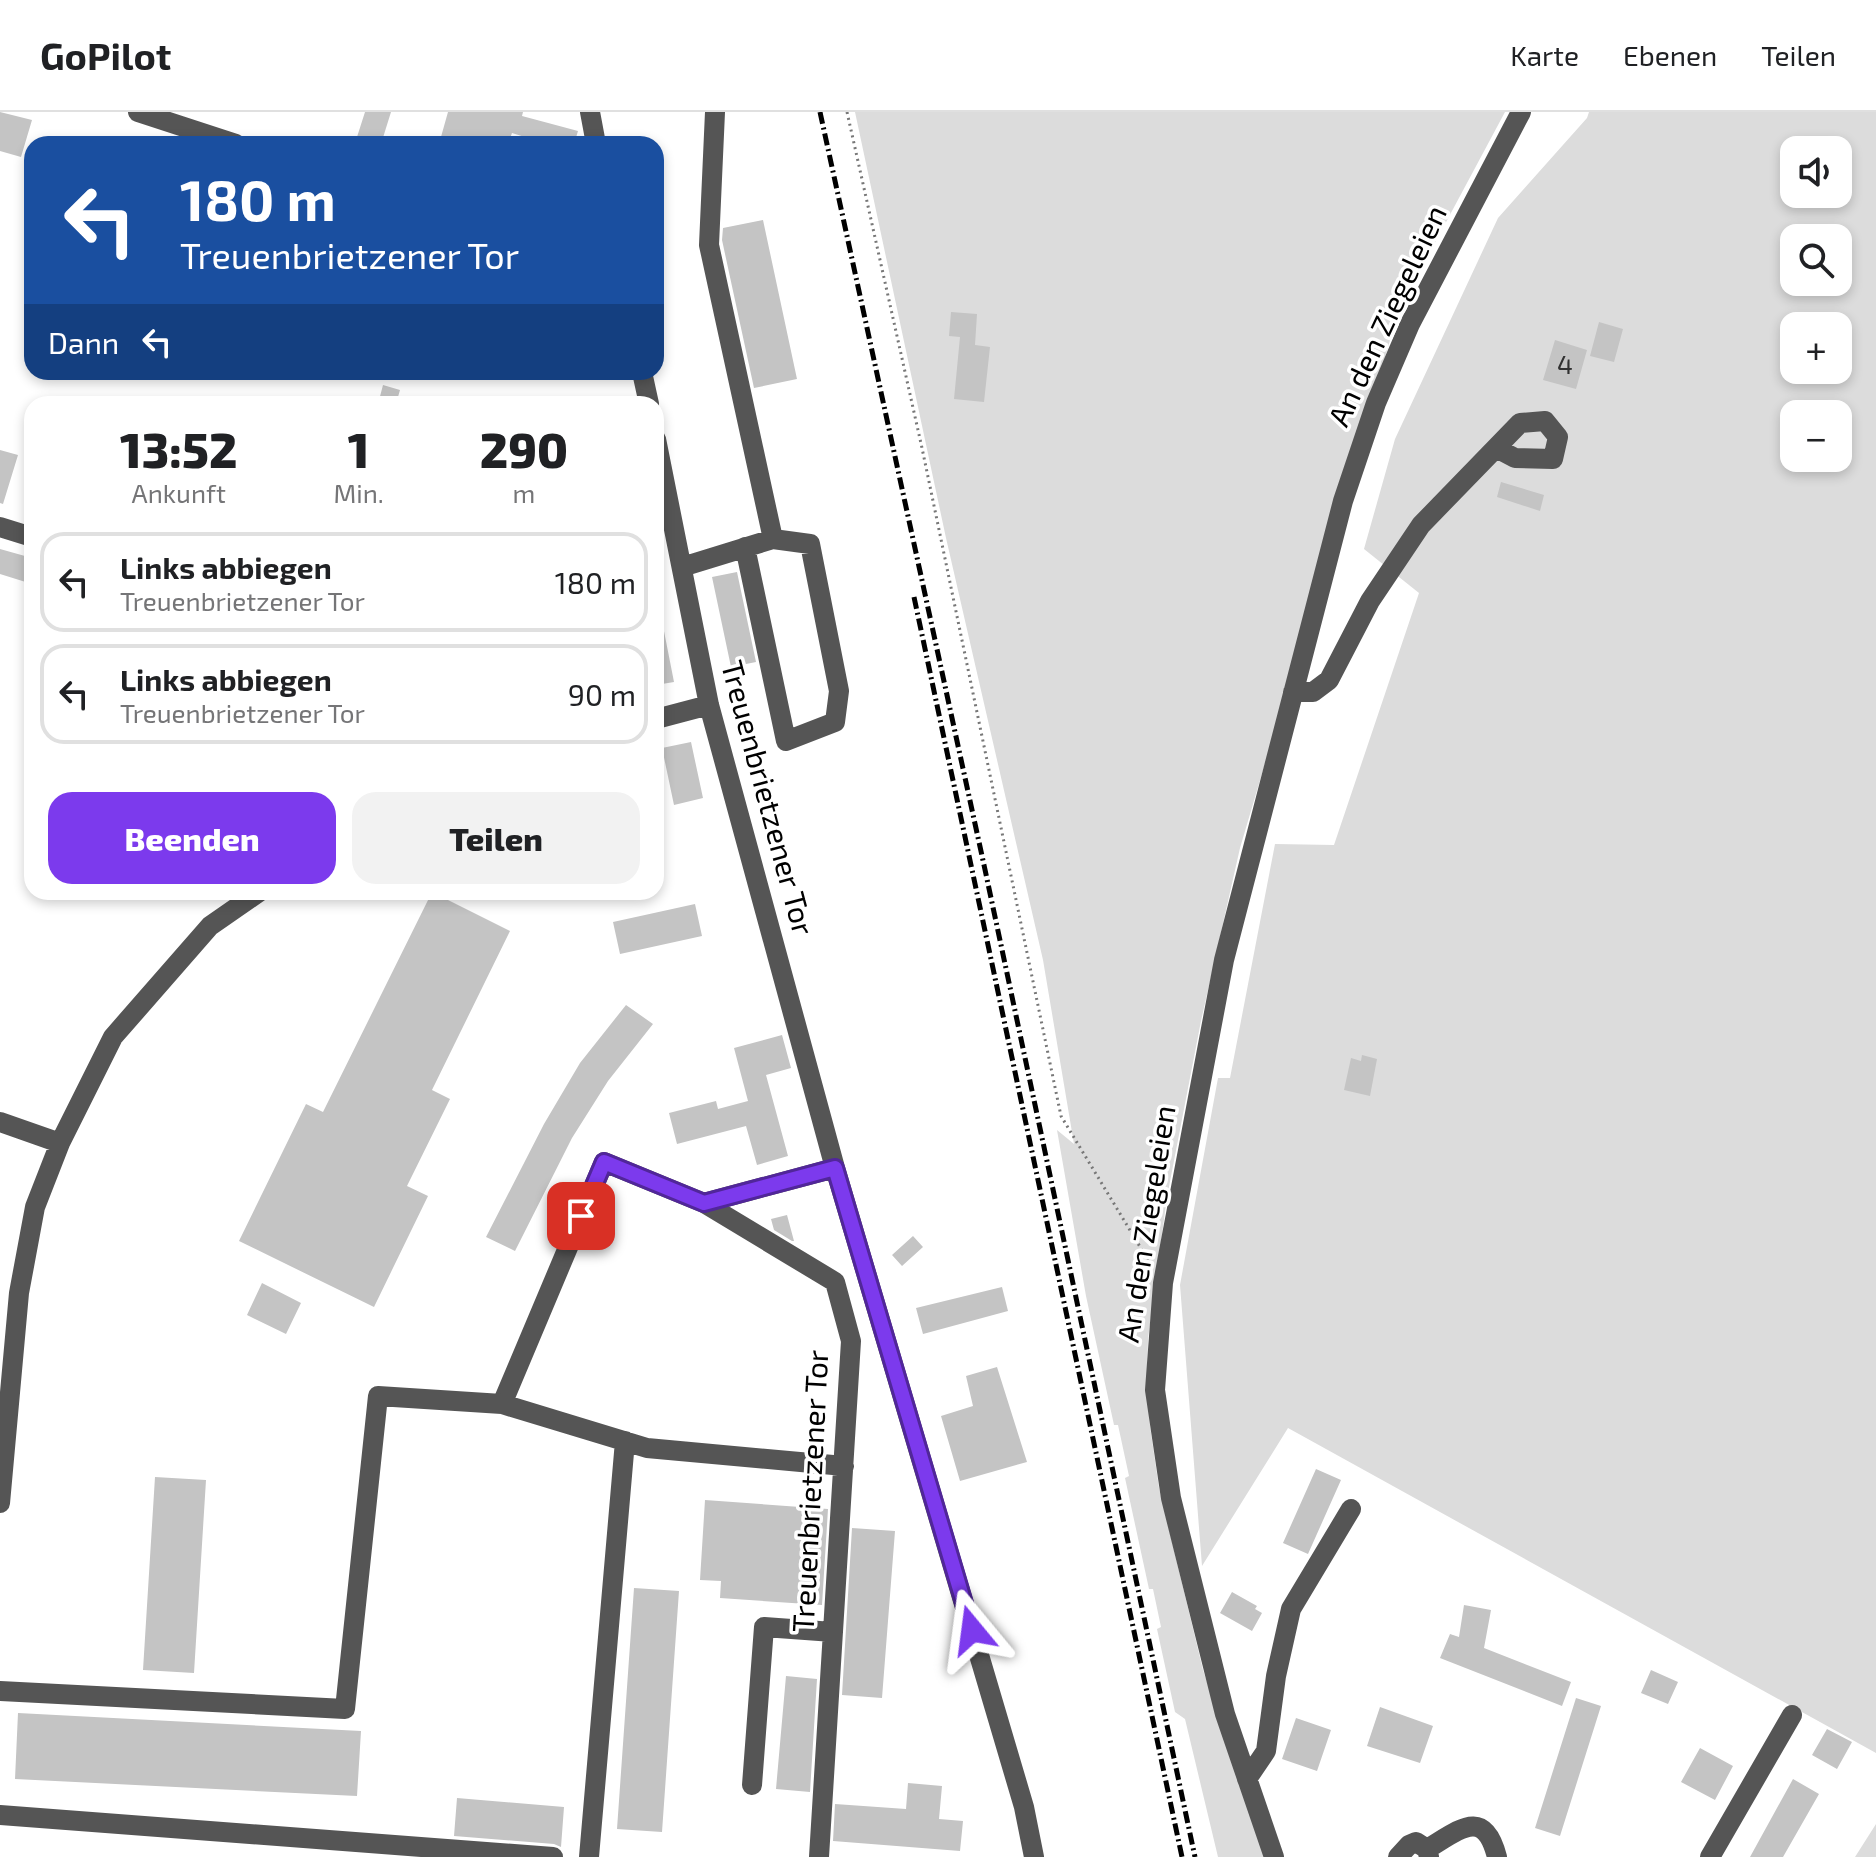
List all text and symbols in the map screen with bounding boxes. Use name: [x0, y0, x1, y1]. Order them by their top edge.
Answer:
text: GoPilot: [40, 32, 171, 78]
text: Karte: [1510, 38, 1579, 72]
text: Ebenen: [1623, 38, 1717, 72]
text: Teilen: [1761, 38, 1836, 72]
map controls: [1780, 136, 1852, 472]
button: sound: [1780, 136, 1852, 208]
text: 180 m: [180, 165, 336, 232]
icon: left: [48, 168, 152, 272]
street label: An den Ziegeleien: [1319, 199, 1453, 431]
button: search: [1780, 224, 1852, 296]
text: Treuenbrietzener Tor: [180, 233, 519, 276]
button: +: [1780, 312, 1852, 384]
icon: left: [135, 320, 179, 364]
text: Dann: [48, 324, 119, 360]
house number: 4: [1557, 348, 1573, 379]
button: −: [1780, 400, 1852, 472]
text: 13:52: [120, 420, 237, 478]
text: 1: [348, 420, 369, 478]
text: 290: [480, 420, 568, 478]
text: Ankunft: [132, 477, 226, 508]
text: Min.: [333, 477, 384, 508]
text: m: [512, 477, 535, 508]
text: Links abbiegen: [120, 549, 332, 585]
icon: left: [52, 560, 96, 604]
text: 180 m: [555, 564, 636, 600]
text: Treuenbrietzener Tor: [120, 585, 365, 616]
street label: Treuenbrietzener Tor: [715, 656, 823, 939]
text: Links abbiegen: [120, 661, 332, 697]
icon: left: [52, 672, 96, 716]
text: 90 m: [568, 676, 636, 712]
text: Treuenbrietzener Tor: [120, 697, 365, 728]
button: Beenden: [48, 792, 336, 884]
button: Teilen: [352, 792, 640, 884]
street label: An den Ziegeleien: [1109, 1103, 1182, 1345]
pin: [547, 1182, 615, 1250]
icon: arrive: [559, 1194, 603, 1238]
street label: Treuenbrietzener Tor: [784, 1349, 834, 1633]
position arrow: [930, 1588, 1014, 1672]

